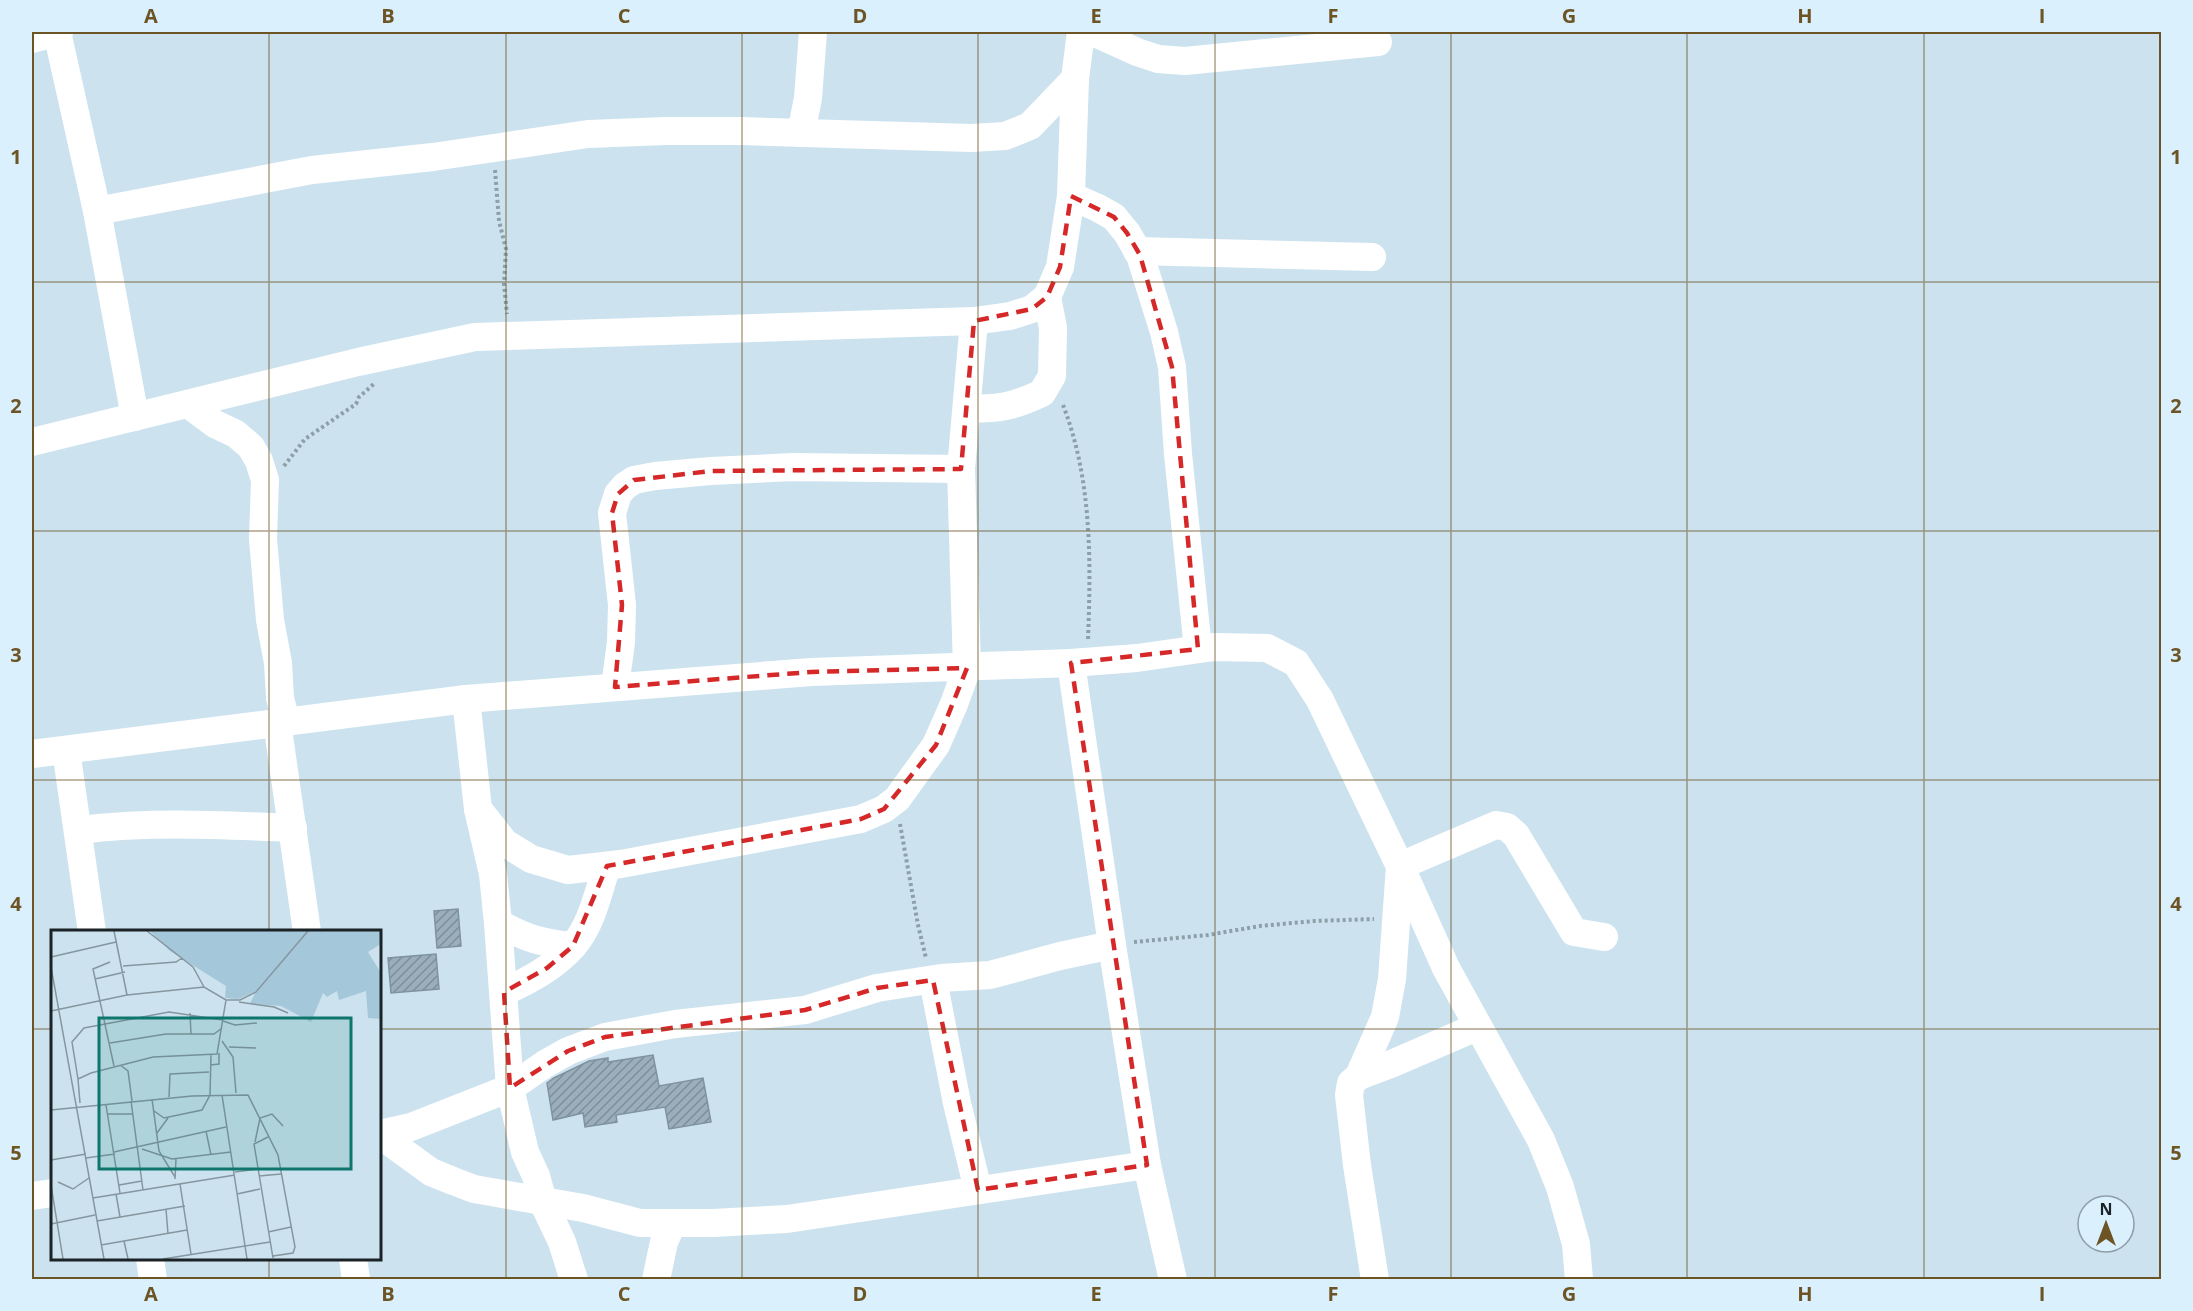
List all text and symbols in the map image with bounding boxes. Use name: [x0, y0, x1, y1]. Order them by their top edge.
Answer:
text: A: [144, 2, 158, 29]
text: B: [381, 2, 395, 29]
text: C: [618, 2, 631, 29]
text: D: [853, 2, 867, 29]
text: E: [1090, 2, 1102, 29]
text: F: [1328, 2, 1338, 29]
text: G: [1562, 2, 1576, 29]
text: H: [1797, 2, 1813, 29]
text: I: [2039, 2, 2045, 29]
text: 1: [10, 143, 22, 170]
text: 1: [2170, 143, 2182, 170]
text: 2: [10, 392, 22, 419]
text: 2: [2170, 392, 2182, 419]
text: 3: [10, 641, 22, 668]
text: 3: [2170, 641, 2182, 668]
text: 4: [10, 890, 22, 917]
text: 4: [2170, 890, 2182, 917]
inset map: [51, 930, 381, 1260]
text: 5: [10, 1139, 22, 1166]
text: 5: [2170, 1139, 2182, 1166]
north arrow: [2076, 1194, 2136, 1254]
text: N: [2099, 1198, 2113, 1220]
text: A: [144, 1280, 158, 1307]
text: B: [381, 1280, 395, 1307]
text: C: [618, 1280, 631, 1307]
text: D: [853, 1280, 867, 1307]
text: E: [1090, 1280, 1102, 1307]
text: F: [1328, 1280, 1338, 1307]
text: G: [1562, 1280, 1576, 1307]
text: H: [1797, 1280, 1813, 1307]
text: I: [2039, 1280, 2045, 1307]

